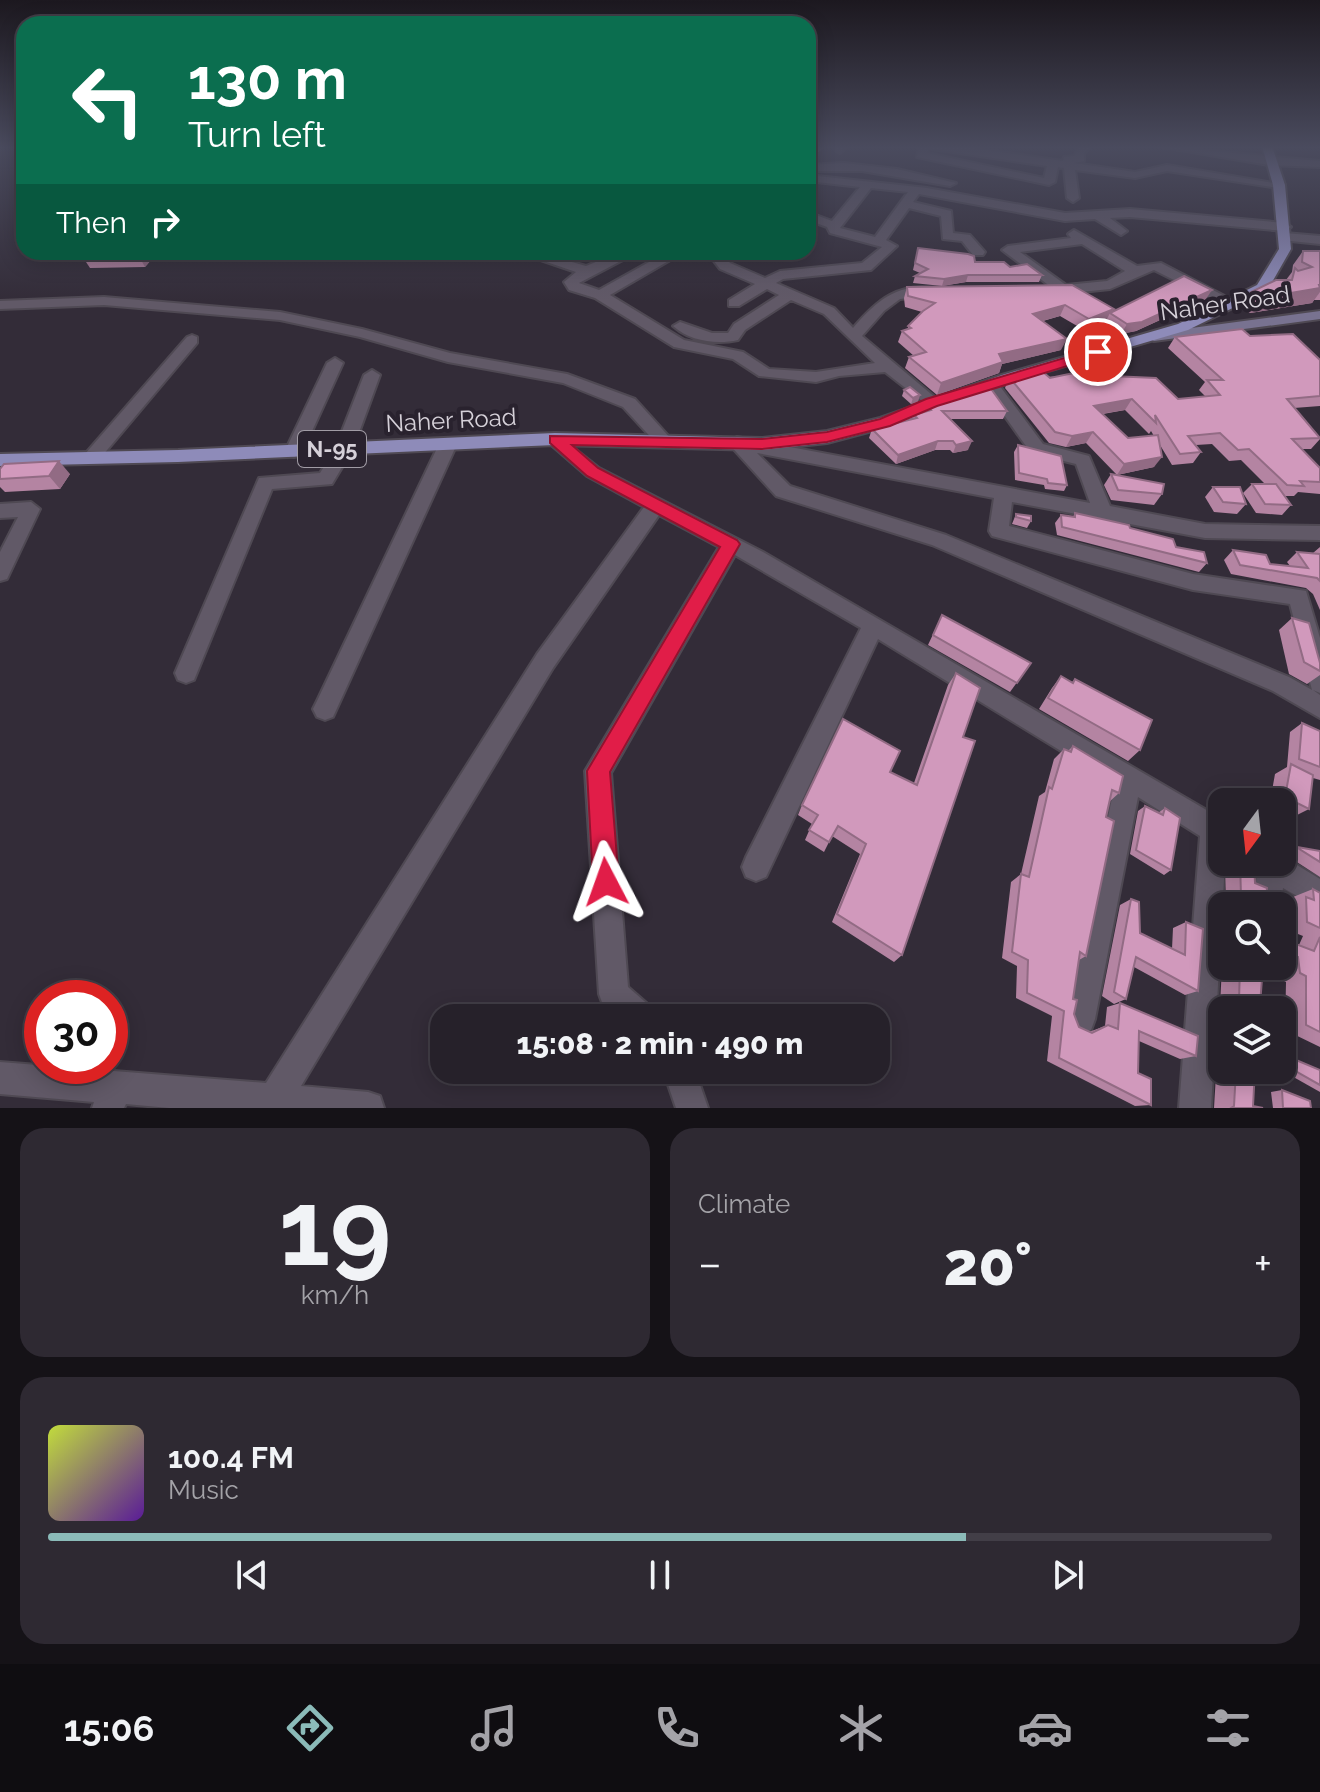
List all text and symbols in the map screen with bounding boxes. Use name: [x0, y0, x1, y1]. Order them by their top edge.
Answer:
text: 130 m: [188, 46, 347, 112]
icon: left: [56, 48, 160, 152]
text: Turn left: [188, 113, 326, 155]
icon: right: [143, 200, 187, 244]
text: Then: [56, 205, 127, 240]
street label: Naher Road: [1158, 280, 1292, 326]
pin: [1064, 318, 1132, 386]
icon: arrive: [1076, 330, 1120, 374]
street label: Naher Road: [385, 402, 517, 438]
road number: N-95: [298, 431, 366, 467]
north arrow: [1208, 788, 1296, 876]
map controls: [1208, 788, 1296, 1084]
position arrow: [564, 840, 648, 924]
button: search: [1208, 892, 1296, 980]
speed limit sign: 30: [24, 980, 128, 1084]
button: layers: [1208, 996, 1296, 1084]
text: 15:08 · 2 min · 490 m: [517, 1026, 803, 1061]
text: 19: [279, 1167, 391, 1289]
text: Climate: [698, 1189, 790, 1219]
text: 20°: [944, 1229, 1032, 1299]
text: −: [698, 1238, 722, 1289]
text: +: [1254, 1238, 1272, 1289]
text: km/h: [301, 1280, 369, 1310]
text: 100.4 FM: [168, 1440, 294, 1475]
text: Music: [168, 1475, 239, 1505]
icon: previous: [230, 1553, 274, 1597]
icon: pause: [638, 1553, 682, 1597]
icon: next: [1046, 1553, 1090, 1597]
icon: directions: [282, 1700, 338, 1756]
icon: music: [466, 1700, 522, 1756]
icon: phone: [649, 1700, 705, 1756]
icon: climate: [833, 1700, 889, 1756]
icon: car: [1017, 1700, 1073, 1756]
icon: filters: [1200, 1700, 1256, 1756]
text: 15:06: [64, 1707, 154, 1749]

